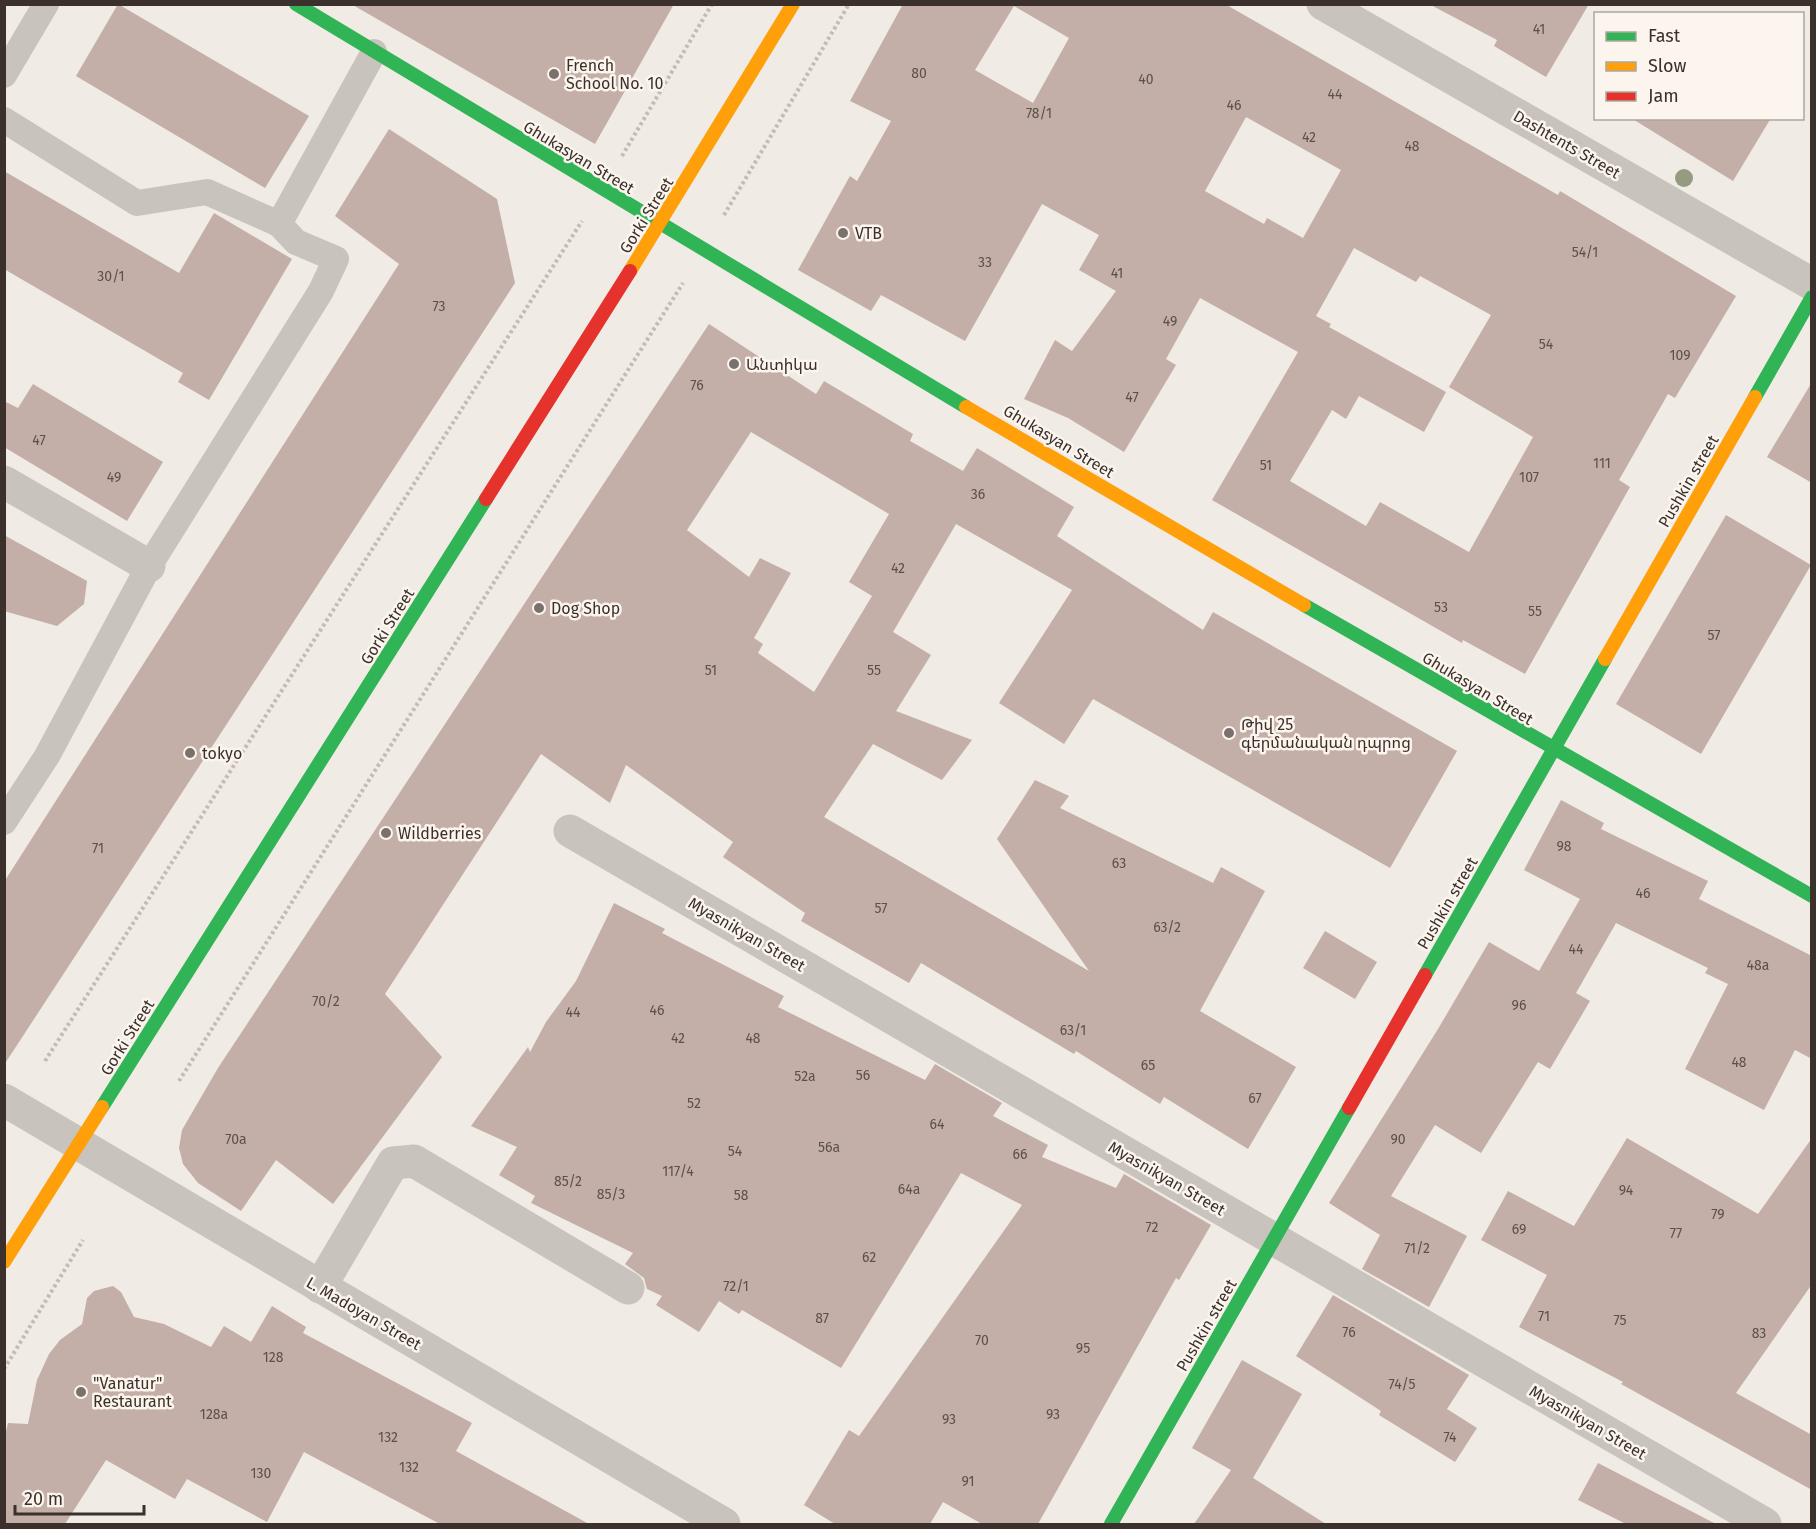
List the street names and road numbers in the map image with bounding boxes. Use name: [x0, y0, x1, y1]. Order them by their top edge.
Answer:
street label: Dashtents Street: [1510, 106, 1624, 183]
street label: Ghukasyan Street: [520, 117, 638, 198]
street label: Gorki Street: [616, 174, 677, 257]
street label: Ghukasyan Street: [1000, 401, 1118, 482]
street label: Pushkin street: [1654, 431, 1723, 531]
street label: Gorki Street: [357, 585, 418, 668]
street label: Ghukasyan Street: [1419, 648, 1537, 729]
street label: Pushkin street: [1413, 853, 1482, 953]
street label: Myasnikyan Street: [685, 893, 809, 976]
street label: Gorki Street: [97, 996, 158, 1079]
street label: Myasnikyan Street: [1105, 1137, 1229, 1220]
street label: L. Madoyan Street: [303, 1273, 425, 1354]
street label: Pushkin street: [1172, 1275, 1241, 1375]
street label: Myasnikyan Street: [1526, 1381, 1650, 1464]

